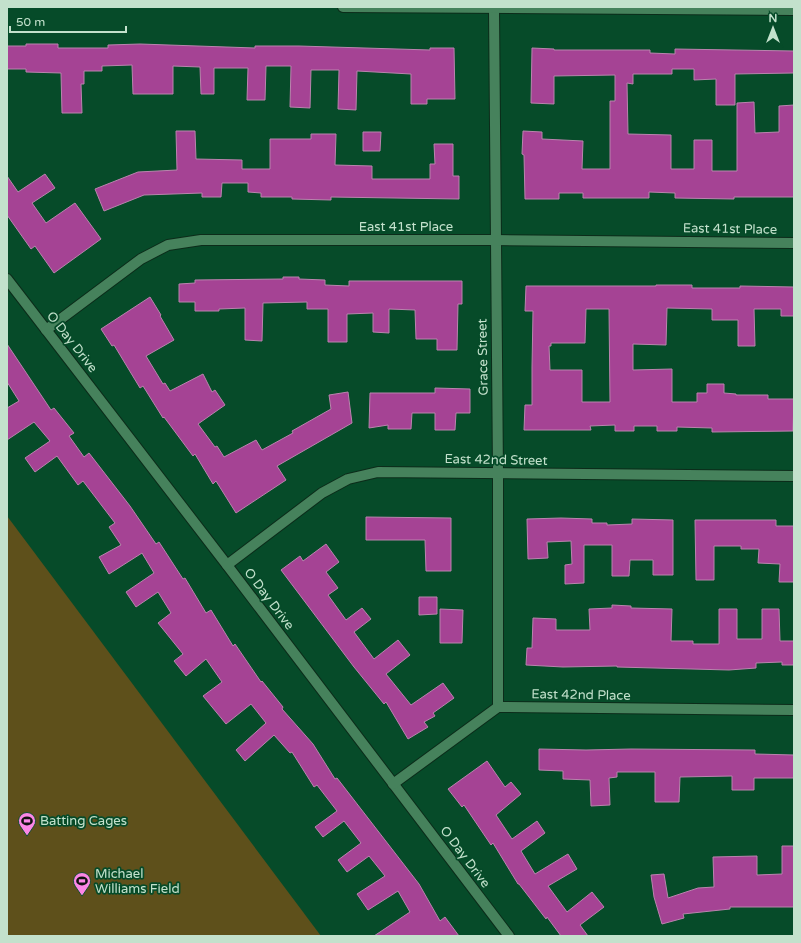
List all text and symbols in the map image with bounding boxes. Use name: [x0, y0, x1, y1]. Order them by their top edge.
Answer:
scale bar: [10, 8, 126, 34]
north arrow: [753, 8, 793, 48]
text: N: [769, 12, 777, 25]
text: 50 m: [16, 15, 45, 29]
street label: East 41st Place: [359, 219, 453, 235]
street label: East 41st Place: [683, 220, 777, 238]
street label: O Day Drive: [43, 308, 101, 376]
street label: Grace Street: [474, 318, 492, 396]
street label: East 42nd Street: [444, 451, 548, 469]
street label: O Day Drive: [241, 565, 297, 633]
street label: East 42nd Place: [531, 686, 631, 704]
sports icon: Batting Cages: [17, 811, 37, 836]
place label: Batting Cages: [40, 813, 127, 829]
street label: O Day Drive: [437, 823, 493, 891]
place label: Michael Williams Field: [95, 866, 180, 897]
sports icon: Michael Williams Field: [72, 871, 92, 896]

